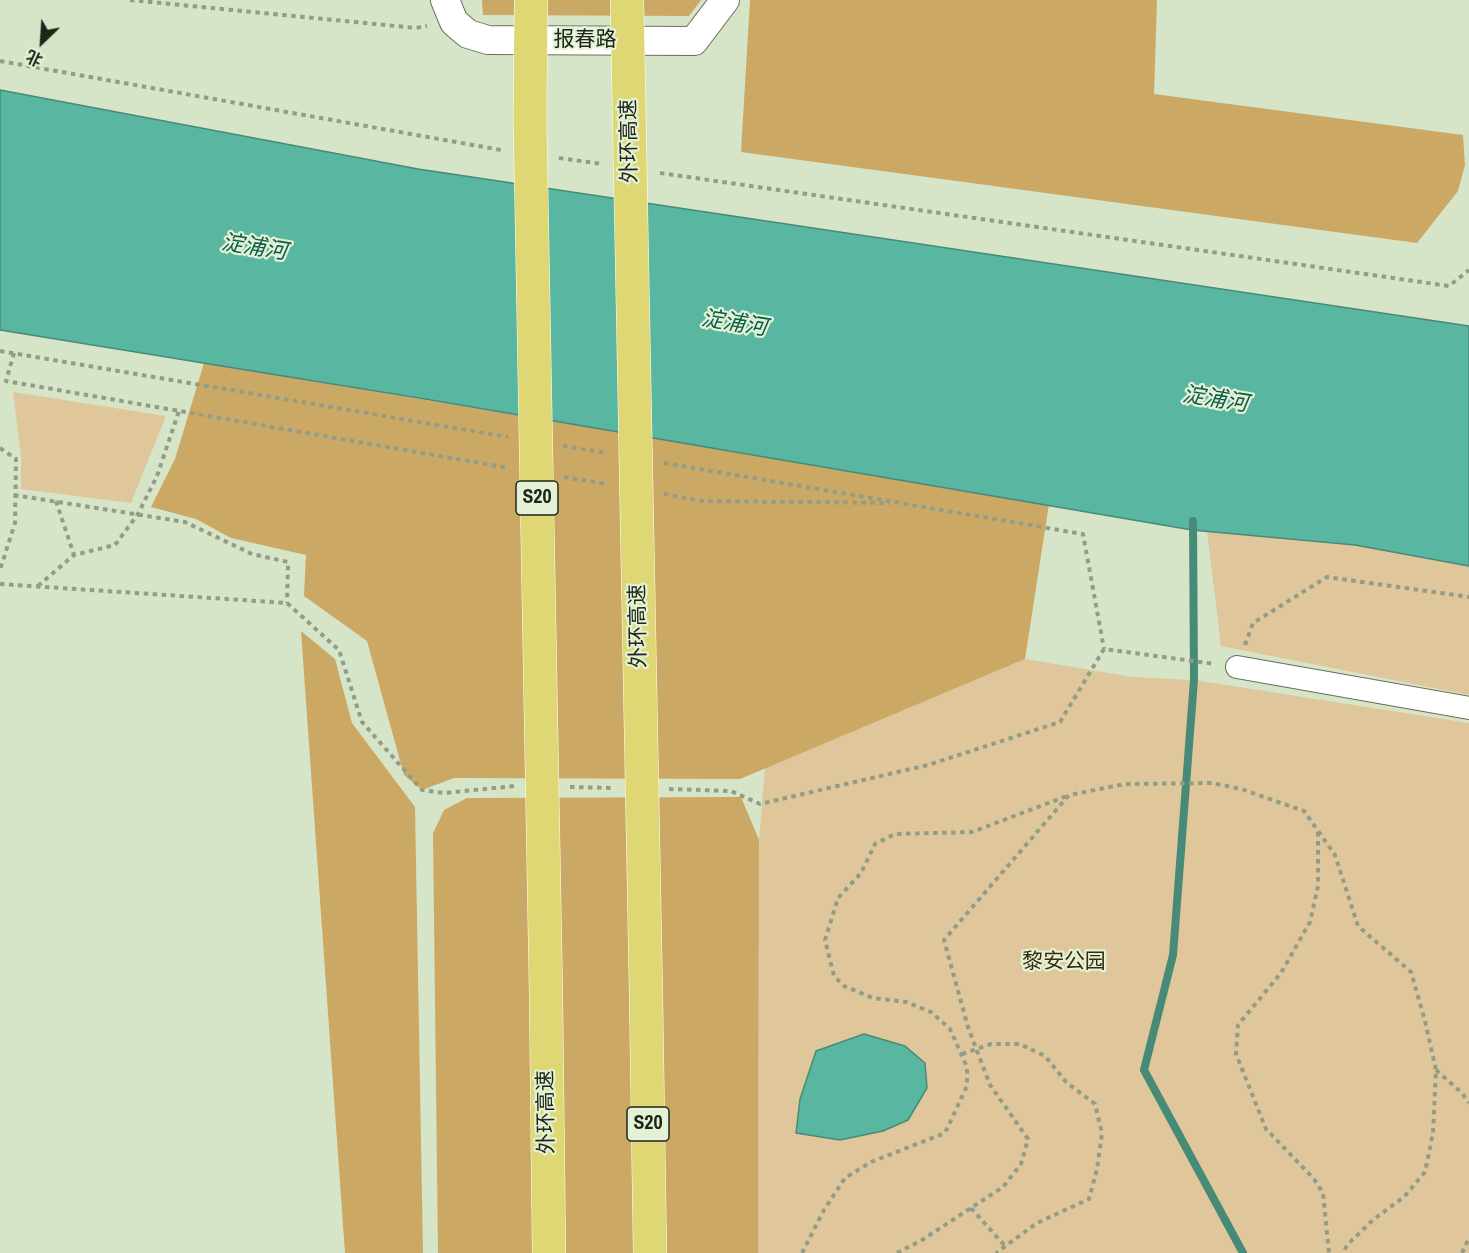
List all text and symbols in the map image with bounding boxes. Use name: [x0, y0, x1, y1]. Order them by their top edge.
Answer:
north arrow: [12, 12, 72, 72]
street label: 报春路: [554, 27, 616, 53]
text: 北: [22, 45, 46, 72]
street label: 外环高速: [617, 99, 643, 183]
water label: 淀浦河: [219, 230, 289, 266]
water label: 淀浦河: [699, 306, 769, 342]
water label: 淀浦河: [1180, 382, 1250, 418]
road number: S20: [516, 481, 558, 515]
street label: 外环高速: [626, 584, 652, 668]
park label: 黎安公园: [1022, 949, 1106, 975]
street label: 外环高速: [534, 1070, 560, 1154]
road number: S20: [627, 1107, 669, 1141]

